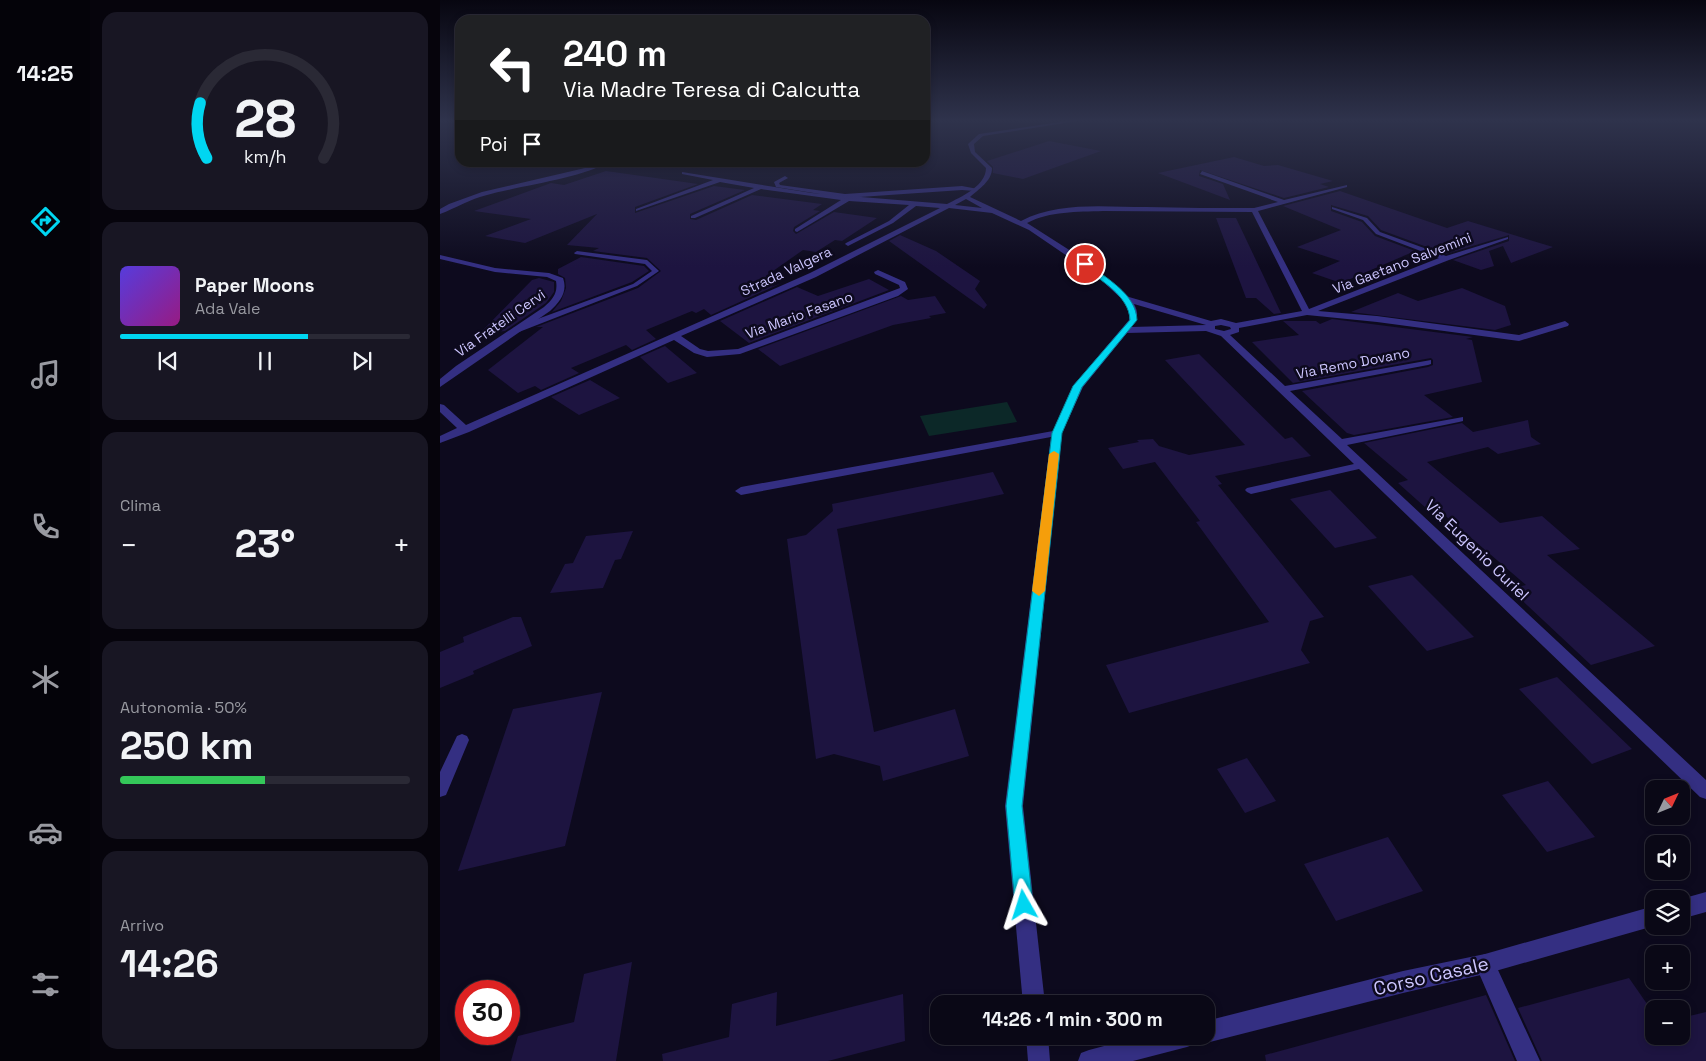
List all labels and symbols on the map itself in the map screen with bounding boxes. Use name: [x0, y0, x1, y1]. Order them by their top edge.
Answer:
street label: Via Gaetano Salvemini: [1330, 228, 1474, 298]
street label: Strada Valgera: [738, 242, 834, 300]
pin: [1064, 243, 1106, 285]
street label: Via Fratelli Cervi: [451, 285, 549, 361]
street label: Via Mario Fasano: [743, 287, 855, 343]
street label: Via Remo Dovano: [1295, 343, 1411, 383]
street label: Via Eugenio Curiel: [1420, 495, 1534, 605]
north arrow: [1645, 780, 1690, 825]
position arrow: [997, 878, 1049, 930]
street label: Corso Casale: [1371, 951, 1491, 1001]
speed limit sign: 30: [455, 980, 520, 1045]

